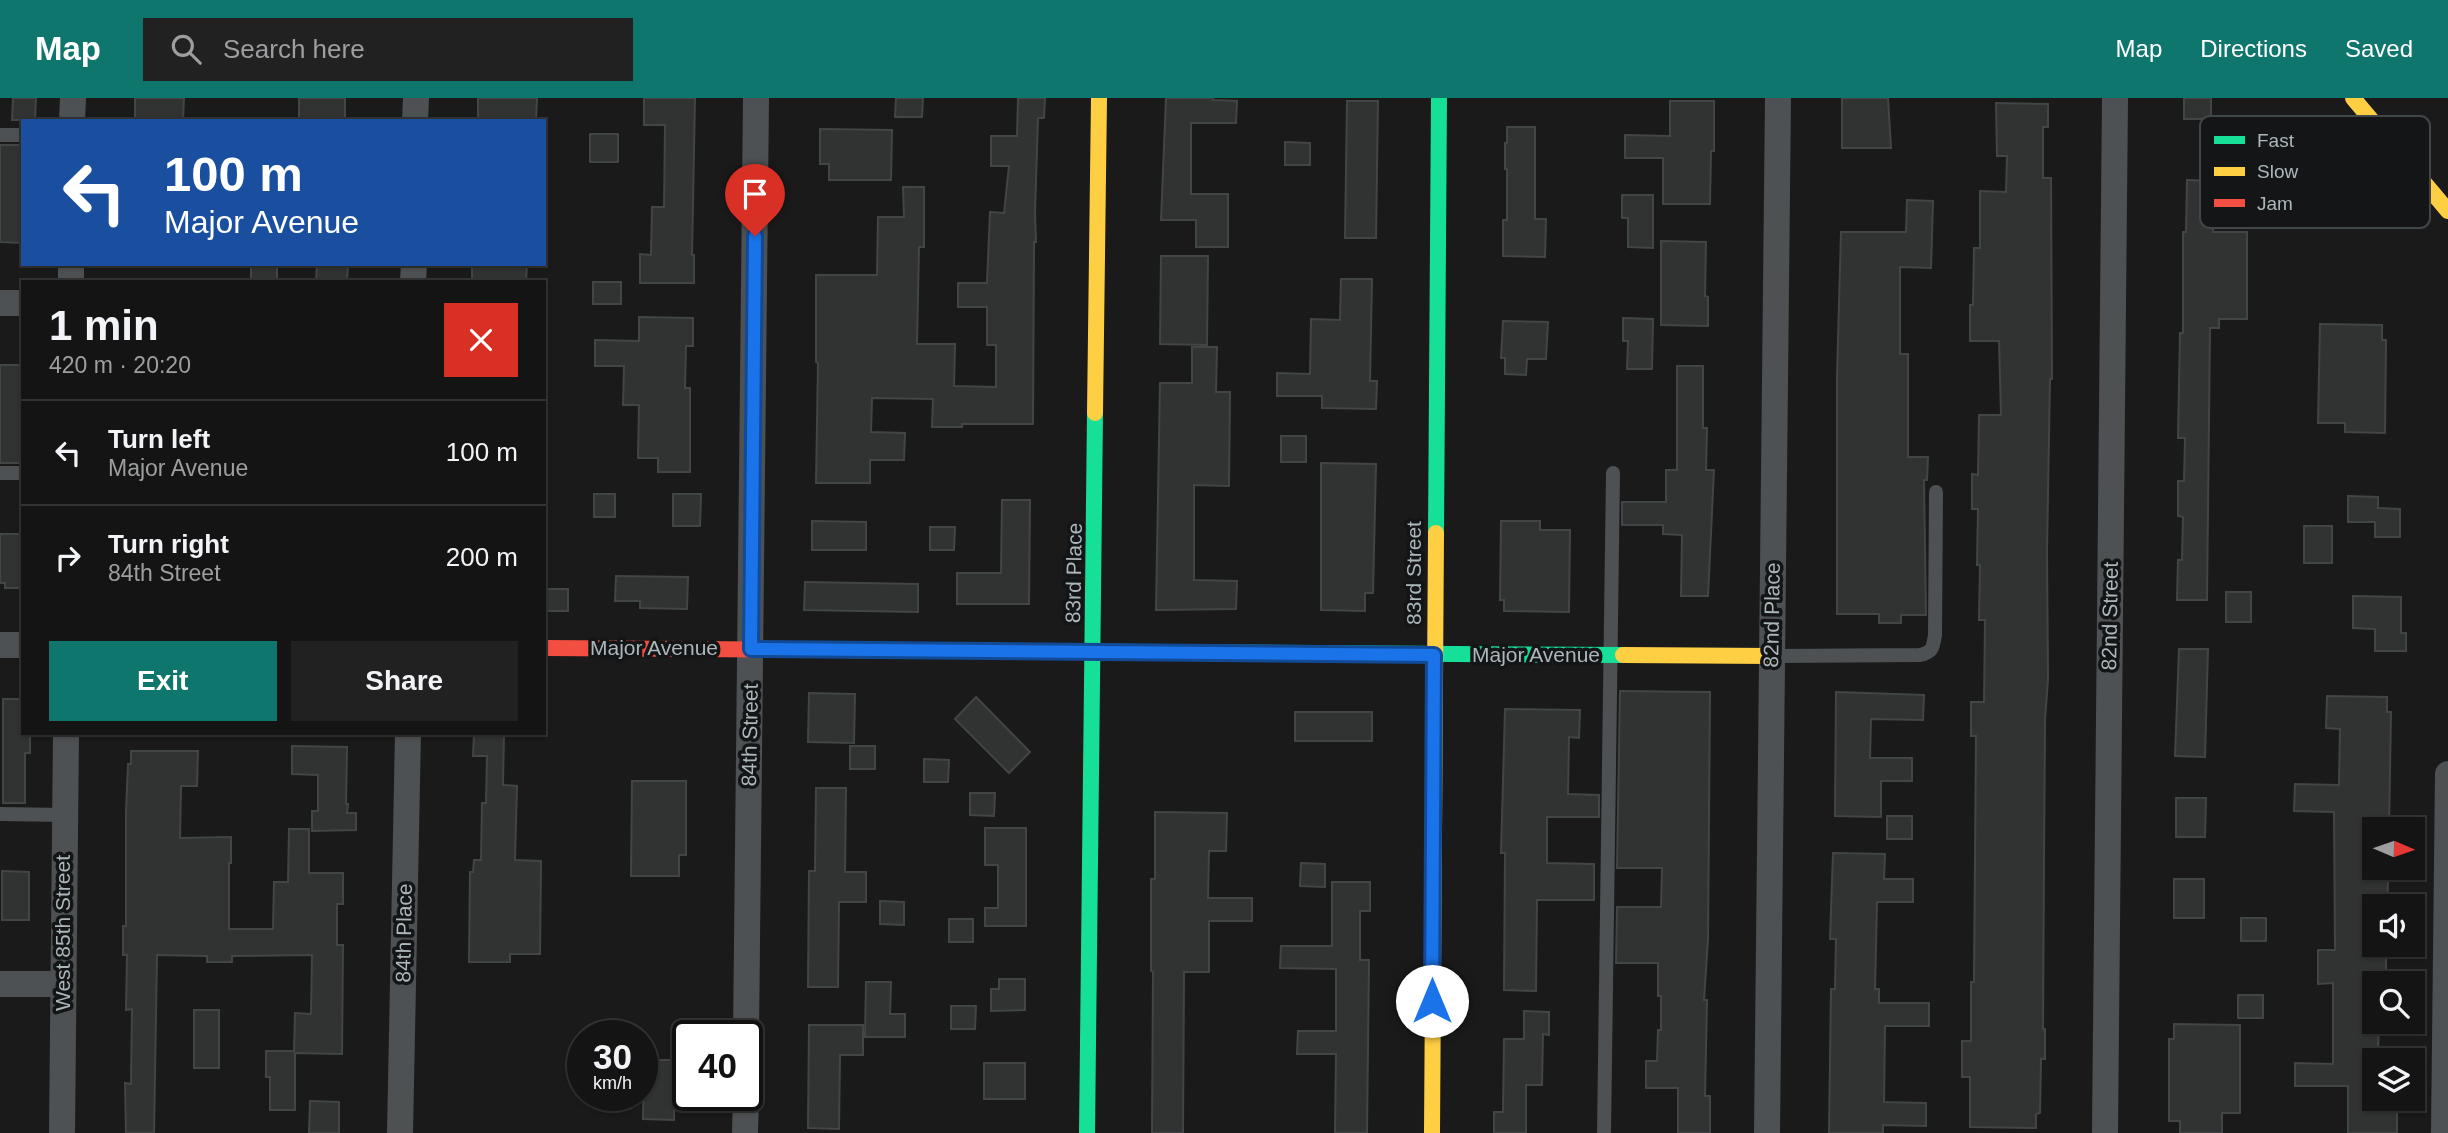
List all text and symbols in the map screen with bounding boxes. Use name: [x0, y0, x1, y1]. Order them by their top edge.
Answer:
search box: [143, 18, 633, 81]
text: Map: [35, 30, 101, 67]
icon: search: [167, 30, 205, 68]
text: Search here: [223, 34, 365, 64]
text: Map: [2116, 35, 2162, 62]
text: Directions: [2200, 35, 2307, 62]
text: Saved: [2345, 35, 2413, 62]
legend: [2200, 116, 2430, 228]
text: Fast: [2257, 130, 2295, 151]
icon: left: [49, 147, 140, 238]
text: 100 m: [164, 147, 303, 201]
text: Slow: [2257, 161, 2298, 182]
pin: [725, 164, 785, 236]
icon: arrive: [736, 175, 774, 213]
text: Jam: [2257, 193, 2293, 214]
text: Major Avenue: [164, 204, 359, 240]
text: 1 min: [49, 302, 159, 349]
button: close: [444, 303, 518, 377]
text: 420 m · 20:20: [49, 352, 191, 378]
text: Turn left: [108, 424, 210, 454]
icon: left: [49, 434, 87, 472]
text: 100 m: [446, 437, 518, 467]
text: Major Avenue: [108, 455, 248, 481]
street label: 83rd Street: [1402, 521, 1425, 625]
street label: 83rd Place: [1061, 523, 1086, 623]
text: Turn right: [108, 529, 229, 559]
icon: right: [49, 539, 87, 577]
text: 200 m: [446, 542, 518, 572]
text: 84th Street: [108, 560, 221, 586]
street label: 82nd Street: [2097, 561, 2122, 670]
street label: 82nd Place: [1759, 562, 1784, 668]
street label: Major Avenue: [590, 636, 718, 659]
button: Exit: [49, 641, 277, 721]
button: Share: [291, 641, 518, 721]
street label: Major Avenue: [1472, 643, 1600, 666]
street label: 84th Street: [737, 683, 762, 787]
north arrow: [2362, 817, 2426, 880]
map controls: [2362, 817, 2425, 1111]
street label: West 85th Street: [51, 855, 74, 1011]
street label: 84th Place: [391, 883, 416, 983]
button: sound: [2362, 894, 2425, 957]
position arrow: [1395, 964, 1469, 1038]
button: search: [2362, 971, 2425, 1034]
speed limit sign: 40: [672, 1020, 763, 1111]
text: 30: [593, 1037, 632, 1076]
button: layers: [2362, 1048, 2425, 1111]
text: km/h: [593, 1073, 632, 1093]

